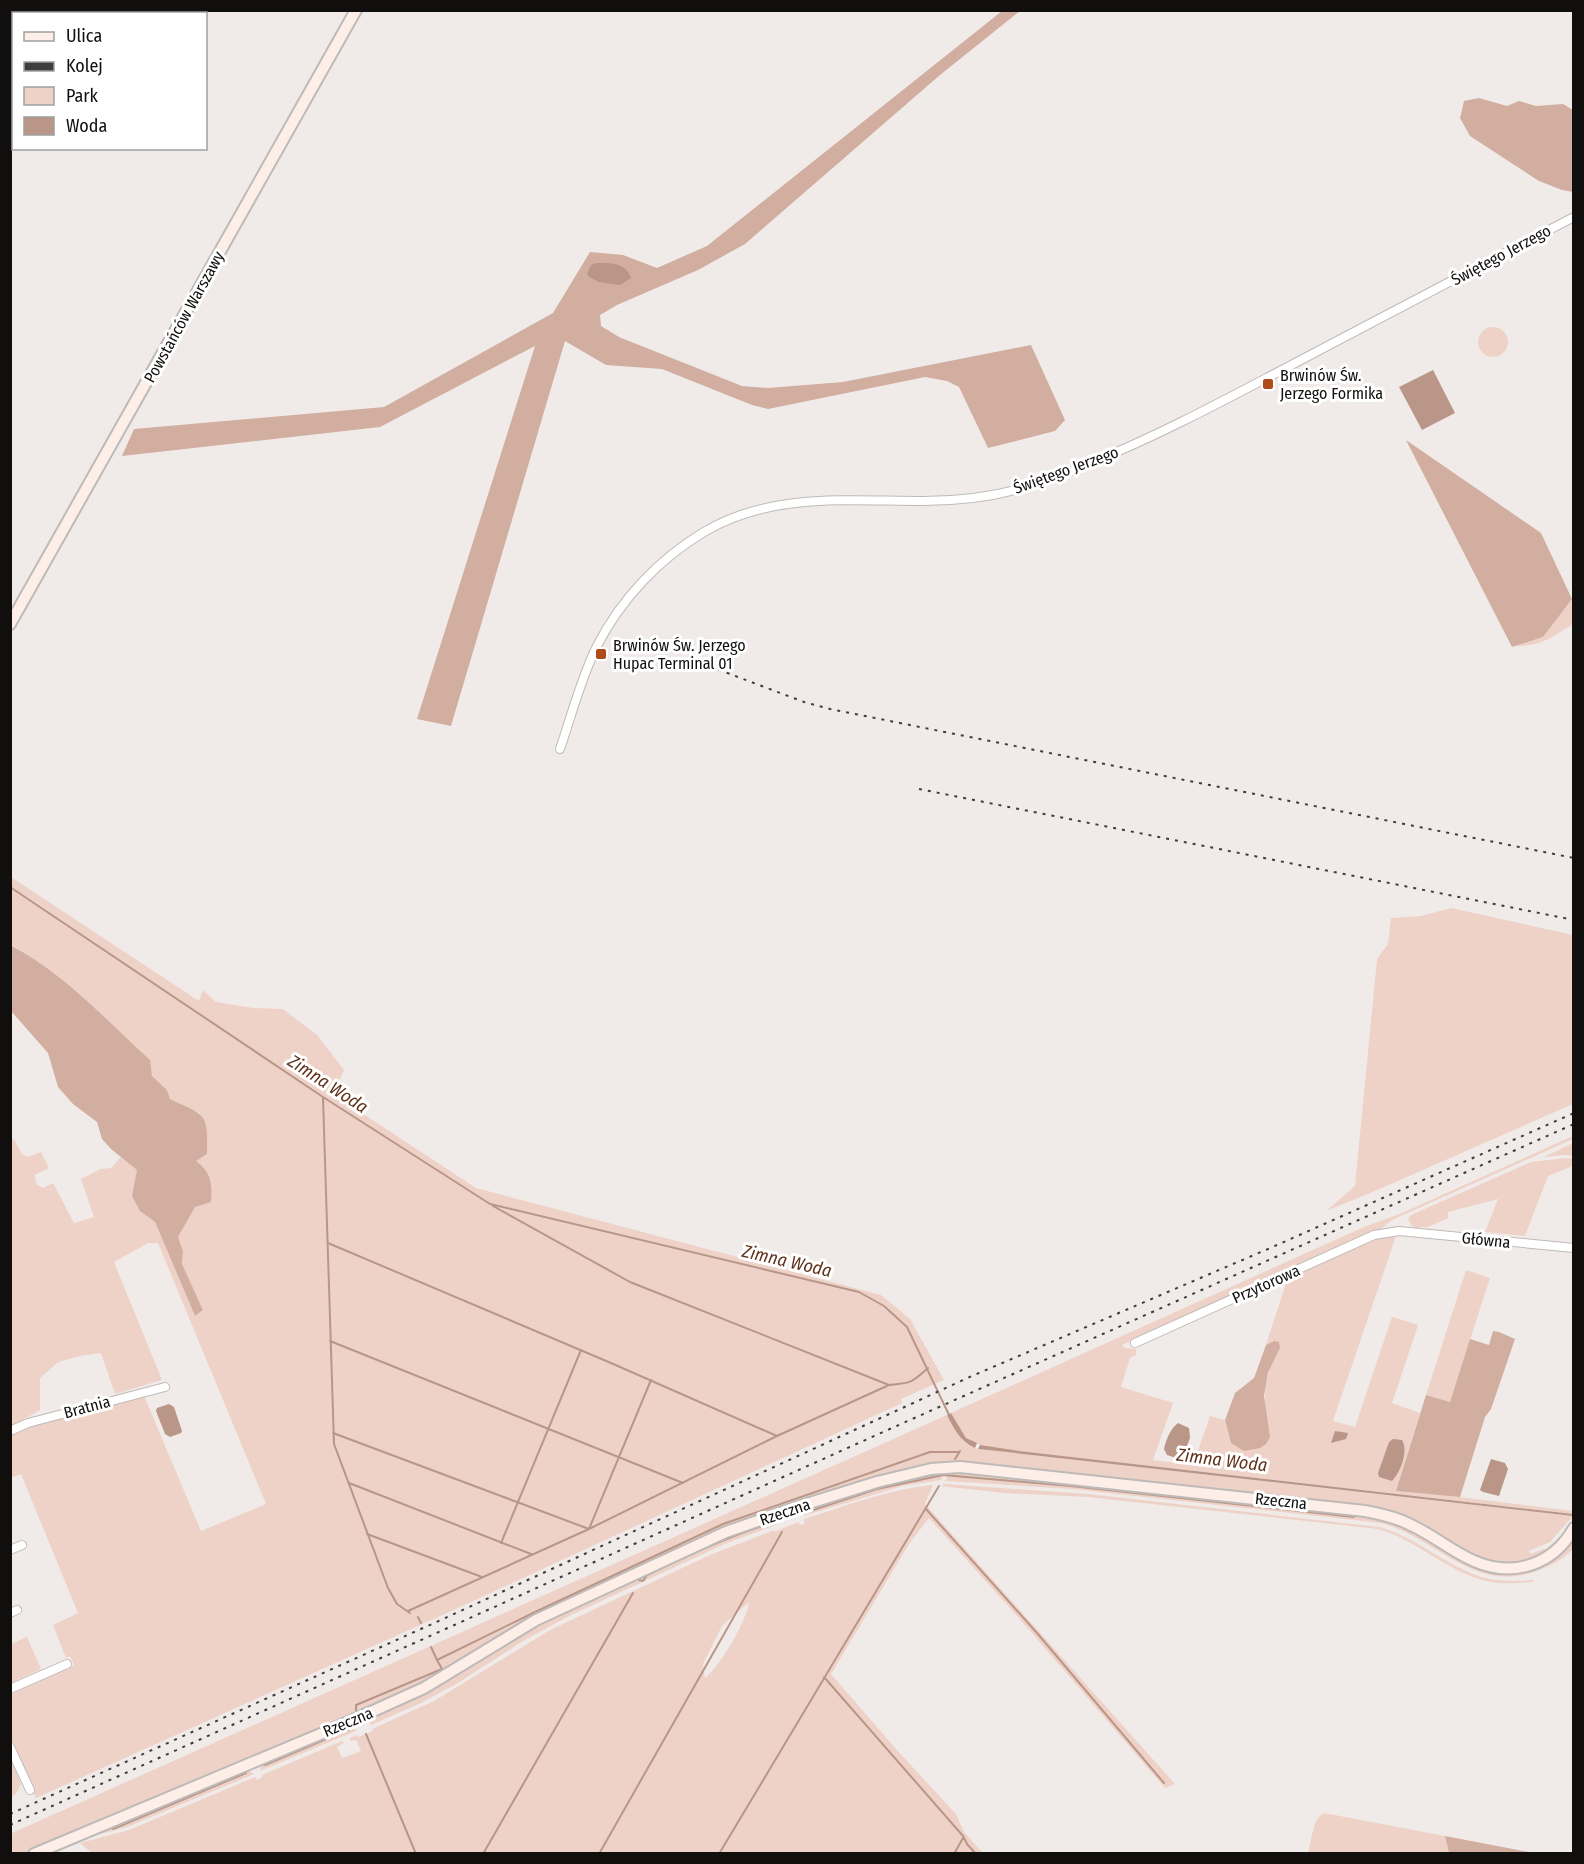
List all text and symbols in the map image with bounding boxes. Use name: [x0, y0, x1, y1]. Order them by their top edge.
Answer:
legend: [12, 12, 207, 150]
text: Ulica: [66, 25, 102, 47]
text: Kolej: [66, 55, 103, 77]
text: Park: [66, 85, 99, 107]
text: Woda: [66, 115, 107, 137]
street label: Świętego Jerzego: [1448, 221, 1554, 289]
street label: Powstańców Warszawy: [140, 247, 228, 386]
place label: Brwinów Św. Jerzego Formika: [1280, 366, 1383, 403]
marker: Brwinów Św. Jerzego Formika: [1261, 377, 1275, 391]
street label: Świętego Jerzego: [1011, 442, 1121, 498]
place label: Brwinów Św. Jerzego Hupac Terminal 01: [613, 636, 746, 673]
marker: Brwinów Św. Jerzego Hupac Terminal 01: [594, 647, 608, 661]
water label: Zimna Woda: [283, 1049, 372, 1118]
street label: Główna: [1461, 1228, 1511, 1252]
water label: Zimna Woda: [739, 1240, 834, 1282]
street label: Przytorowa: [1229, 1261, 1303, 1307]
street label: Bratnia: [62, 1392, 112, 1422]
water label: Zimna Woda: [1174, 1443, 1269, 1476]
street label: Rzeczna: [1254, 1489, 1308, 1513]
street label: Rzeczna: [757, 1494, 813, 1529]
street label: Rzeczna: [320, 1703, 376, 1741]

